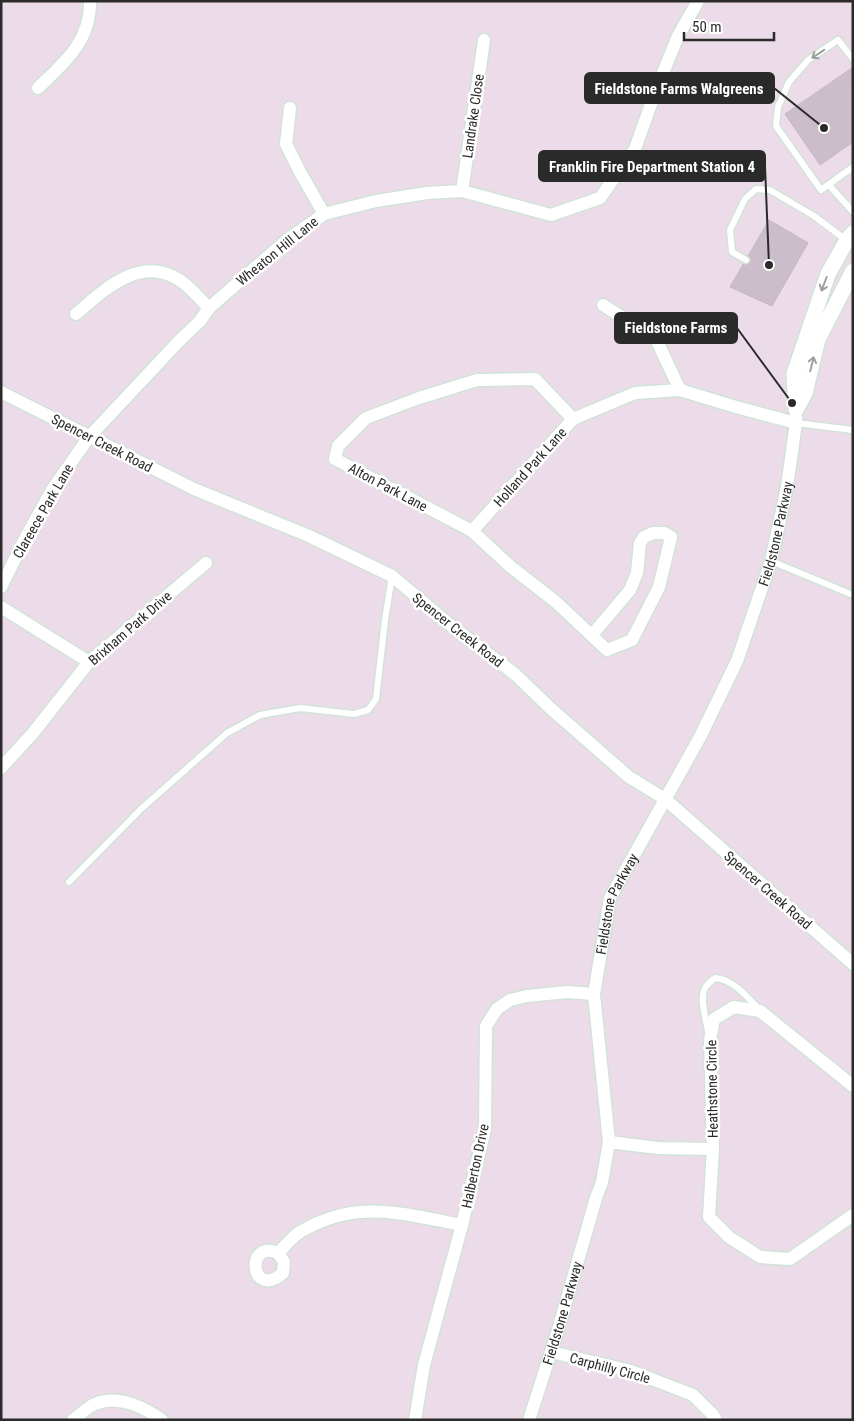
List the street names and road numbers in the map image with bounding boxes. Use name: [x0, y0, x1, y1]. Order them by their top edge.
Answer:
street label: Landrake Close: [459, 72, 487, 159]
street label: Wheaton Hill Lane: [233, 213, 321, 289]
street label: Spencer Creek Road: [49, 411, 155, 475]
street label: Holland Park Lane: [490, 424, 570, 510]
street label: Alton Park Lane: [346, 459, 431, 515]
street label: Clareece Park Lane: [10, 461, 77, 561]
street label: Fieldstone Parkway: [755, 480, 796, 588]
street label: Brixham Park Drive: [85, 587, 175, 668]
street label: Spencer Creek Road: [409, 590, 507, 670]
street label: Spencer Creek Road: [721, 848, 815, 932]
street label: Fieldstone Parkway: [593, 850, 641, 956]
street label: Heathstone Circle: [703, 1039, 721, 1138]
street label: Halberton Drive: [458, 1122, 492, 1210]
street label: Fieldstone Parkway: [539, 1259, 585, 1367]
street label: Carphilly Circle: [568, 1350, 652, 1387]

